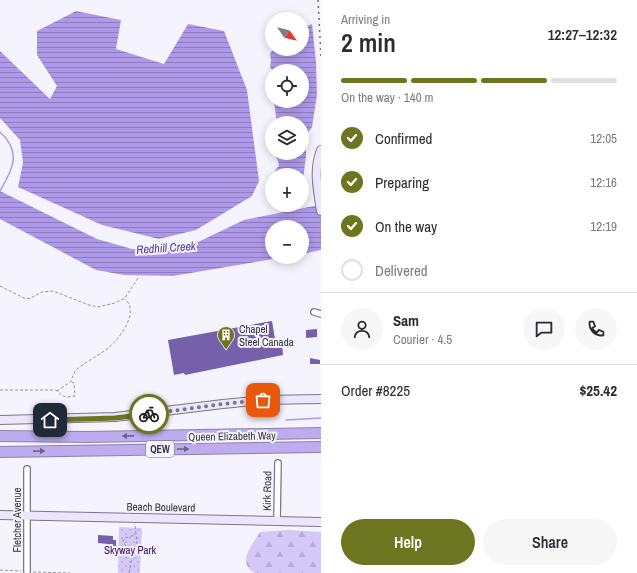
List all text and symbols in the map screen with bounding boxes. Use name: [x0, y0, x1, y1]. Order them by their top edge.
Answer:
text: Arriving in: [341, 11, 390, 28]
north arrow: [265, 12, 309, 56]
map controls: [265, 12, 309, 264]
text: 12:27–12:32: [548, 24, 617, 45]
text: 2 min: [341, 25, 396, 60]
button: locate: [265, 64, 309, 108]
text: On the way · 140 m: [341, 89, 433, 106]
button: layers: [265, 116, 309, 160]
icon: check: [341, 127, 363, 149]
text: Confirmed: [375, 128, 432, 149]
text: 12:05: [590, 130, 617, 147]
button: +: [265, 168, 309, 212]
icon: check: [341, 171, 363, 193]
text: Preparing: [375, 172, 429, 193]
text: 12:16: [590, 174, 617, 191]
icon: check: [341, 215, 363, 237]
text: On the way: [375, 216, 437, 237]
text: 12:19: [590, 218, 617, 235]
button: −: [265, 220, 309, 264]
water label: Redhill Creek: [136, 238, 197, 258]
text: Delivered: [375, 260, 428, 281]
button: person: [341, 308, 383, 350]
button: chat: [523, 308, 565, 350]
button: phone: [575, 308, 617, 350]
text: Sam: [393, 310, 419, 331]
place label: Chapel Steel Canada: [239, 322, 294, 349]
building icon: Chapel Steel Canada: [216, 325, 236, 350]
text: Courier · 4.5: [393, 331, 452, 348]
text: Order #8225: [341, 380, 410, 401]
text: $25.42: [579, 380, 617, 401]
pin: [246, 383, 280, 417]
icon: bag: [252, 389, 274, 411]
courier: [129, 394, 169, 434]
pin: [33, 403, 67, 437]
icon: bike: [138, 403, 160, 425]
icon: home: [39, 409, 61, 431]
street label: Queen Elizabeth Way: [188, 428, 276, 444]
one-way arrow: [121, 433, 134, 439]
road number: QEW: [146, 441, 174, 457]
one-way arrow: [177, 446, 190, 452]
one-way arrow: [33, 448, 46, 454]
street label: Kirk Road: [260, 471, 274, 511]
street label: Fletcher Avenue: [10, 487, 24, 553]
street label: Beach Boulevard: [127, 499, 195, 515]
button: Help: [341, 519, 475, 565]
button: Share: [483, 519, 617, 565]
park label: Skyway Park: [104, 543, 157, 557]

